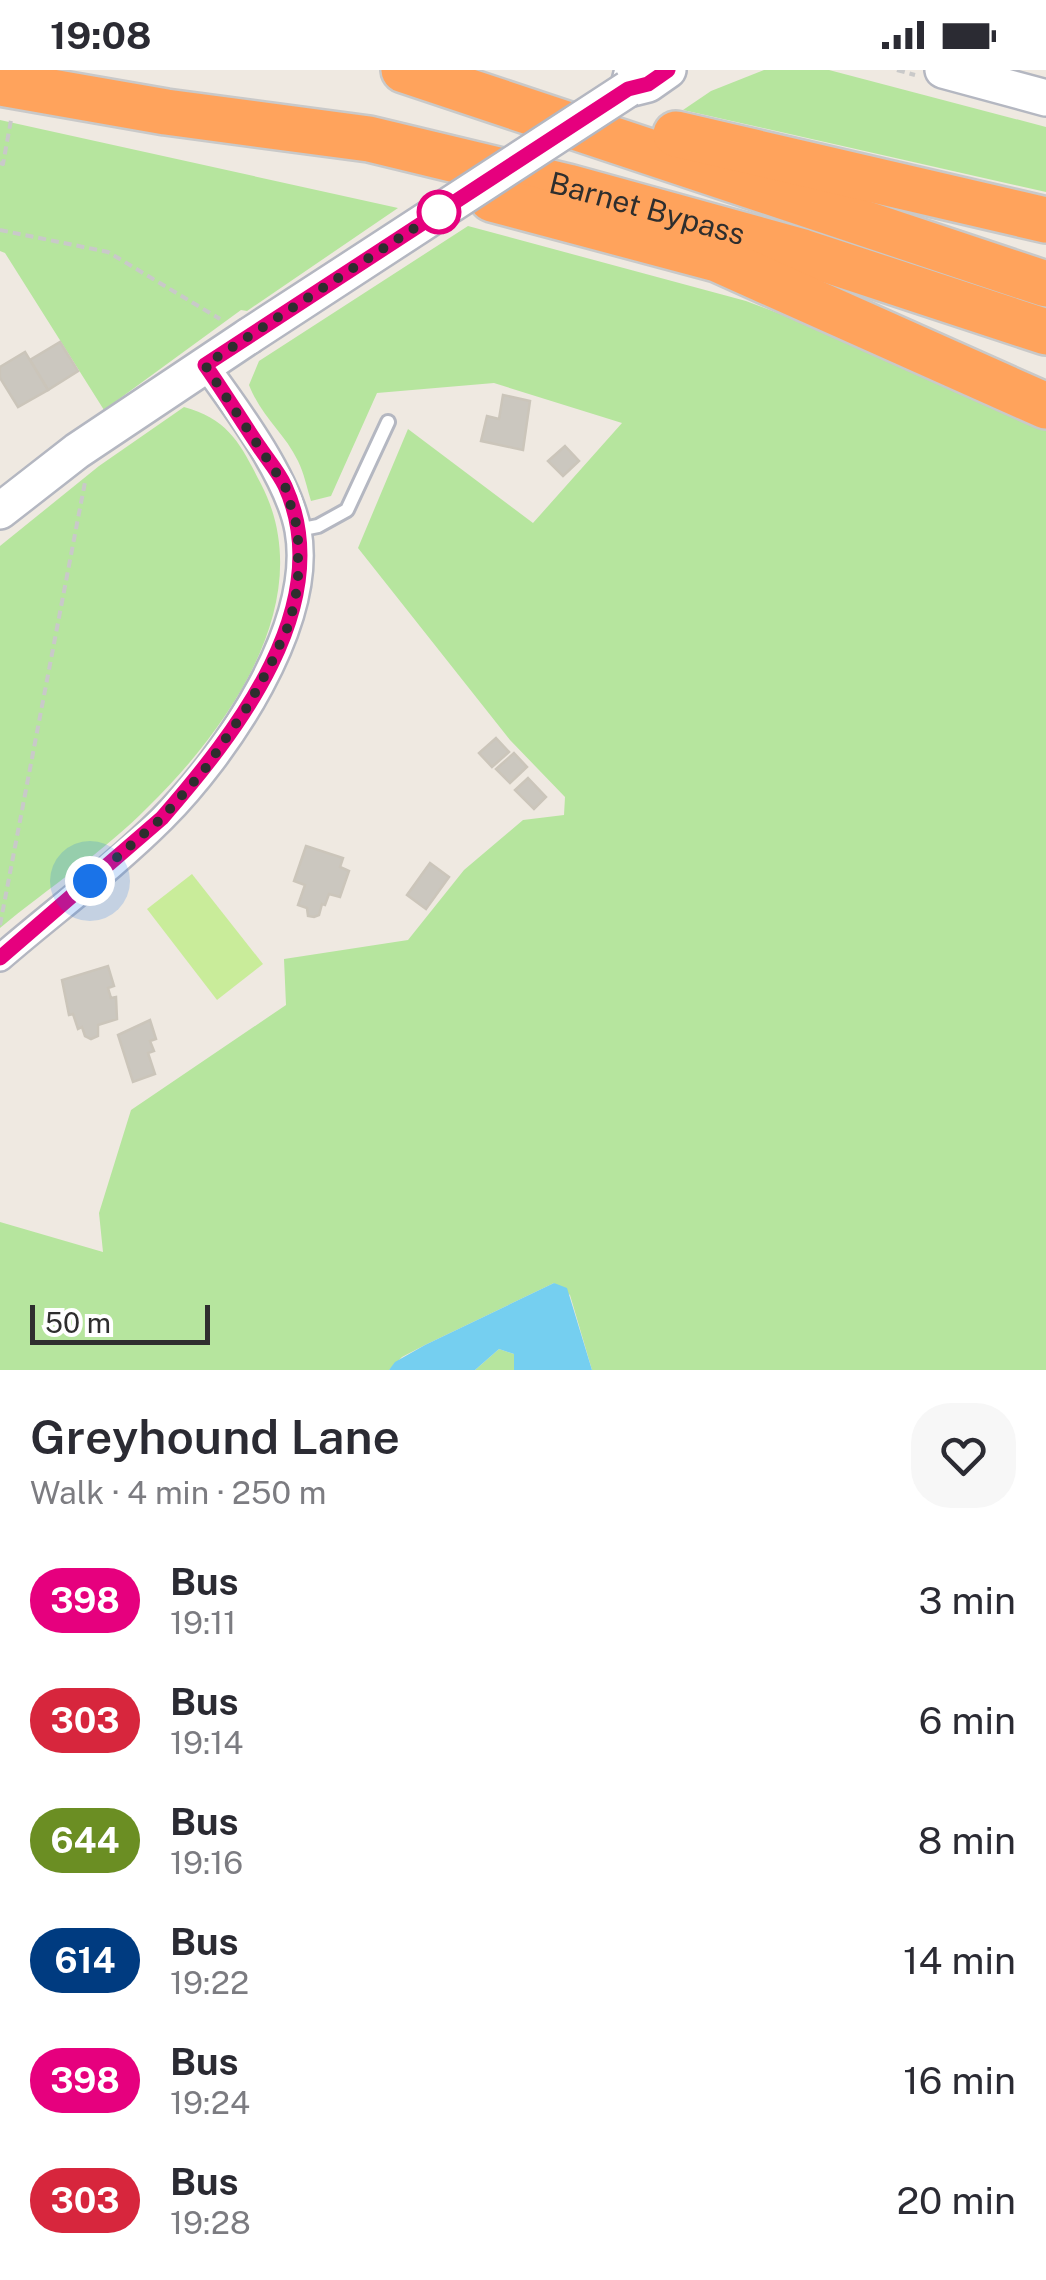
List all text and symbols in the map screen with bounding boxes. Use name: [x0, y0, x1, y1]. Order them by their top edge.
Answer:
text: 19:08: [50, 13, 151, 58]
street label: Barnet Bypass: [546, 164, 749, 252]
unlabelled marker: [418, 191, 460, 233]
your location: [65, 856, 115, 906]
scale bar: [30, 1300, 210, 1344]
text: 50 m: [45, 1306, 111, 1339]
button: heart: [911, 1403, 1016, 1508]
text: Greyhound Lane: [30, 1408, 400, 1465]
text: Walk · 4 min · 250 m: [30, 1474, 326, 1511]
text: Bus: [170, 1559, 239, 1604]
text: 3 min: [918, 1578, 1016, 1623]
text: 398: [50, 1580, 120, 1621]
text: 19:11: [170, 1604, 236, 1641]
text: Bus: [170, 1679, 239, 1724]
text: 6 min: [919, 1698, 1016, 1743]
text: 303: [51, 1700, 119, 1741]
text: 19:14: [170, 1724, 243, 1761]
text: Bus: [170, 1799, 239, 1844]
text: 8 min: [918, 1818, 1016, 1863]
text: 644: [51, 1820, 119, 1861]
text: 19:16: [170, 1844, 243, 1881]
text: Bus: [170, 1919, 239, 1964]
text: 14 min: [903, 1938, 1016, 1983]
text: 614: [54, 1940, 116, 1981]
text: 19:22: [170, 1964, 249, 2001]
text: Bus: [170, 2039, 239, 2084]
text: 16 min: [903, 2058, 1016, 2103]
text: 398: [50, 2060, 120, 2101]
text: 19:24: [170, 2084, 250, 2121]
text: Bus: [170, 2159, 239, 2204]
text: 20 min: [896, 2178, 1016, 2223]
text: 303: [51, 2180, 119, 2221]
text: 19:28: [170, 2204, 251, 2241]

